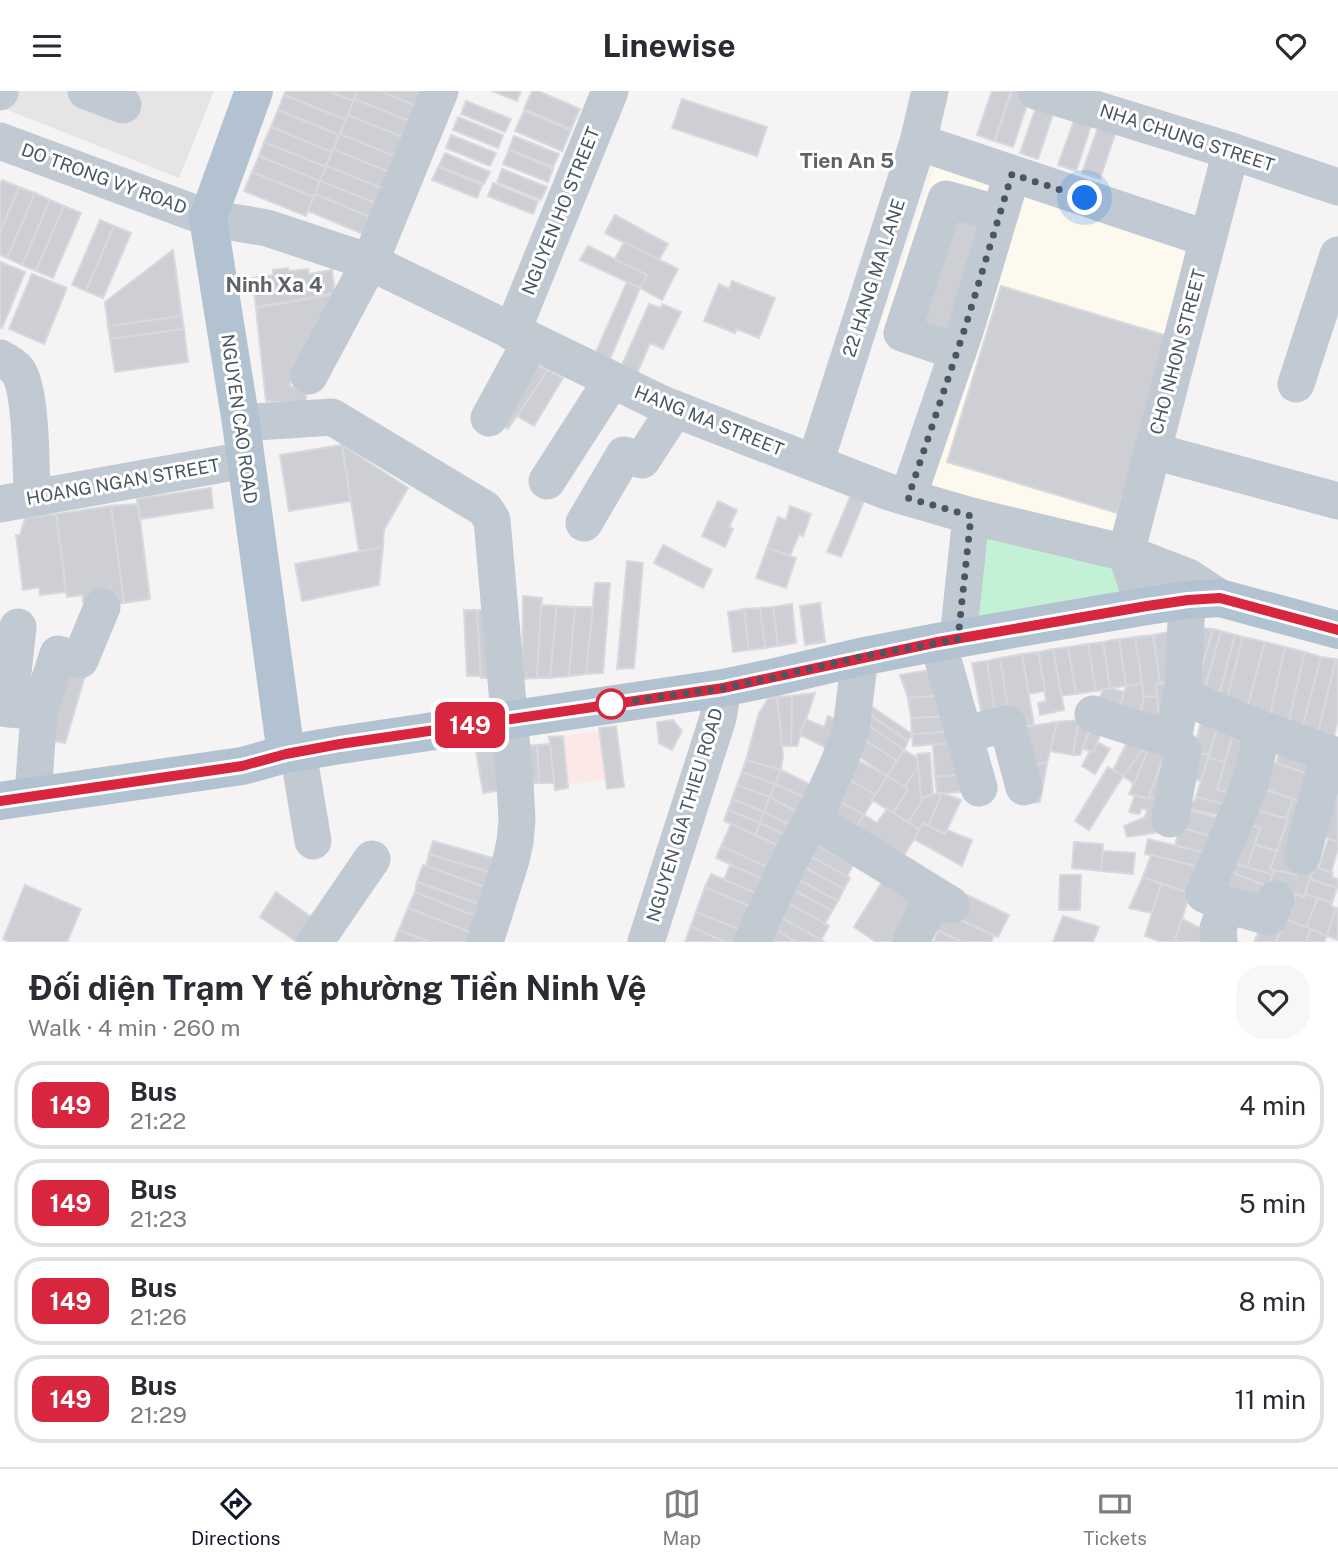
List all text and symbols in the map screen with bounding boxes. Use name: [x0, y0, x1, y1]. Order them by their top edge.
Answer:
icon: menu: [28, 27, 66, 65]
text: Linewise: [602, 27, 736, 64]
icon: heart: [1272, 27, 1310, 65]
street label: NHA CHUNG STREET: [1097, 99, 1277, 176]
street label: NGUYEN HO STREET: [517, 124, 604, 298]
street label: DO TRONG VY ROAD: [19, 139, 190, 218]
district label: Tien An 5: [800, 148, 894, 173]
your location: [1067, 180, 1102, 215]
street label: 22 HANG MA LANE: [838, 196, 909, 359]
street label: CHO NHON STREET: [1145, 267, 1210, 437]
district label: Ninh Xa 4: [225, 272, 323, 297]
street label: NGUYEN CAO ROAD: [217, 333, 262, 505]
street label: HANG MA STREET: [632, 381, 787, 460]
street label: HOANG NGAN STREET: [25, 454, 222, 509]
unlabelled marker: [596, 689, 626, 719]
line badge: 149: [430, 702, 510, 748]
street label: NGUYEN GIA THIEU ROAD: [642, 705, 727, 924]
text: 149: [449, 711, 491, 739]
button: heart: [1236, 965, 1310, 1039]
text: Đối diện Trạm Y tế phường Tiền Ninh Vệ: [28, 969, 647, 1007]
text: Walk · 4 min · 260 m: [28, 1014, 241, 1041]
text: Bus: [130, 1076, 177, 1107]
text: 4 min: [1239, 1090, 1306, 1121]
text: 149: [50, 1091, 91, 1119]
text: 21:22: [130, 1107, 186, 1134]
text: Bus: [130, 1174, 177, 1205]
text: 5 min: [1239, 1188, 1306, 1219]
text: 149: [50, 1189, 91, 1217]
text: 21:23: [130, 1205, 187, 1232]
text: Bus: [130, 1272, 177, 1303]
text: 8 min: [1239, 1286, 1306, 1317]
text: 149: [50, 1287, 91, 1315]
text: 21:26: [130, 1303, 187, 1330]
text: Bus: [130, 1370, 177, 1401]
text: 11 min: [1234, 1384, 1306, 1415]
text: 149: [50, 1385, 91, 1413]
text: 21:29: [130, 1401, 187, 1428]
tab: Directions: [191, 1485, 280, 1549]
tab: Map: [662, 1485, 701, 1549]
tab: Tickets: [1083, 1485, 1147, 1549]

